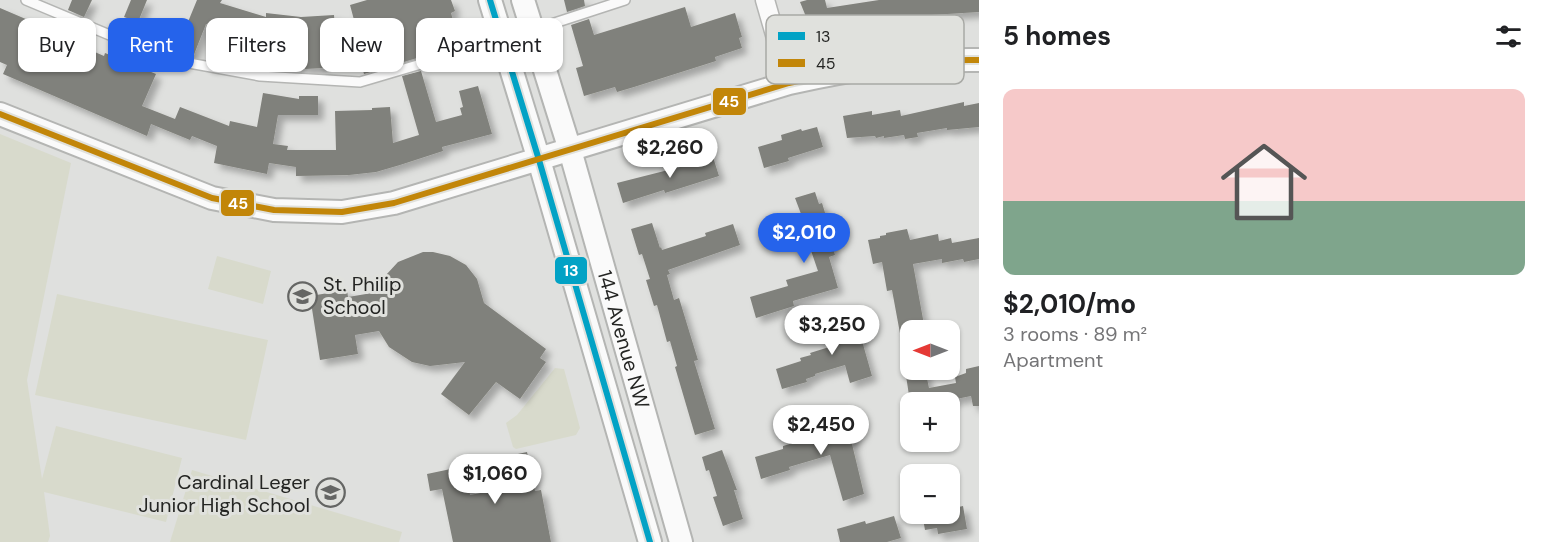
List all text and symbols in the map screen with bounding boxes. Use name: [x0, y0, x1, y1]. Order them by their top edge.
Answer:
legend: [766, 15, 964, 84]
chip: Buy: [18, 18, 96, 72]
chip: Rent: [108, 18, 194, 72]
chip: Filters: [206, 18, 308, 72]
chip: New: [320, 18, 404, 72]
chip: Apartment: [416, 18, 563, 72]
text: 5 homes: [1003, 19, 1111, 53]
icon: filters: [1492, 20, 1525, 53]
text: 13: [816, 26, 830, 47]
text: 45: [816, 53, 835, 74]
line badge: 45: [712, 87, 747, 116]
text: 45: [719, 91, 739, 112]
pin: $2,260: [621, 128, 719, 179]
icon: home: [1210, 128, 1318, 236]
text: $2,260: [637, 134, 703, 160]
line badge: 45: [220, 189, 255, 217]
text: 45: [228, 193, 248, 214]
pin: $2,010: [755, 213, 853, 264]
text: $2,010: [772, 219, 836, 245]
line badge: 13: [554, 256, 588, 285]
text: 13: [563, 260, 579, 281]
street label: 144 Avenue NW: [592, 267, 656, 411]
place label: St. Philip School: [323, 271, 401, 320]
school or university icon: St. Philip School: [286, 280, 318, 312]
text: $2,010/mo: [1003, 287, 1136, 321]
pin: $3,250: [783, 305, 881, 356]
text: $3,250: [798, 311, 866, 337]
north arrow: [900, 320, 960, 380]
map controls: [900, 320, 960, 524]
text: 3 rooms · 89 m²: [1003, 321, 1147, 347]
text: Apartment: [1003, 347, 1103, 373]
button: +: [900, 392, 960, 452]
pin: $2,450: [772, 405, 870, 456]
text: $2,450: [787, 411, 855, 437]
pin: $1,060: [446, 454, 544, 505]
text: $1,060: [462, 460, 528, 486]
button: −: [900, 464, 960, 524]
place label: Cardinal Leger Junior High School: [139, 469, 310, 518]
school or university icon: Cardinal Leger Junior High School: [315, 477, 347, 509]

